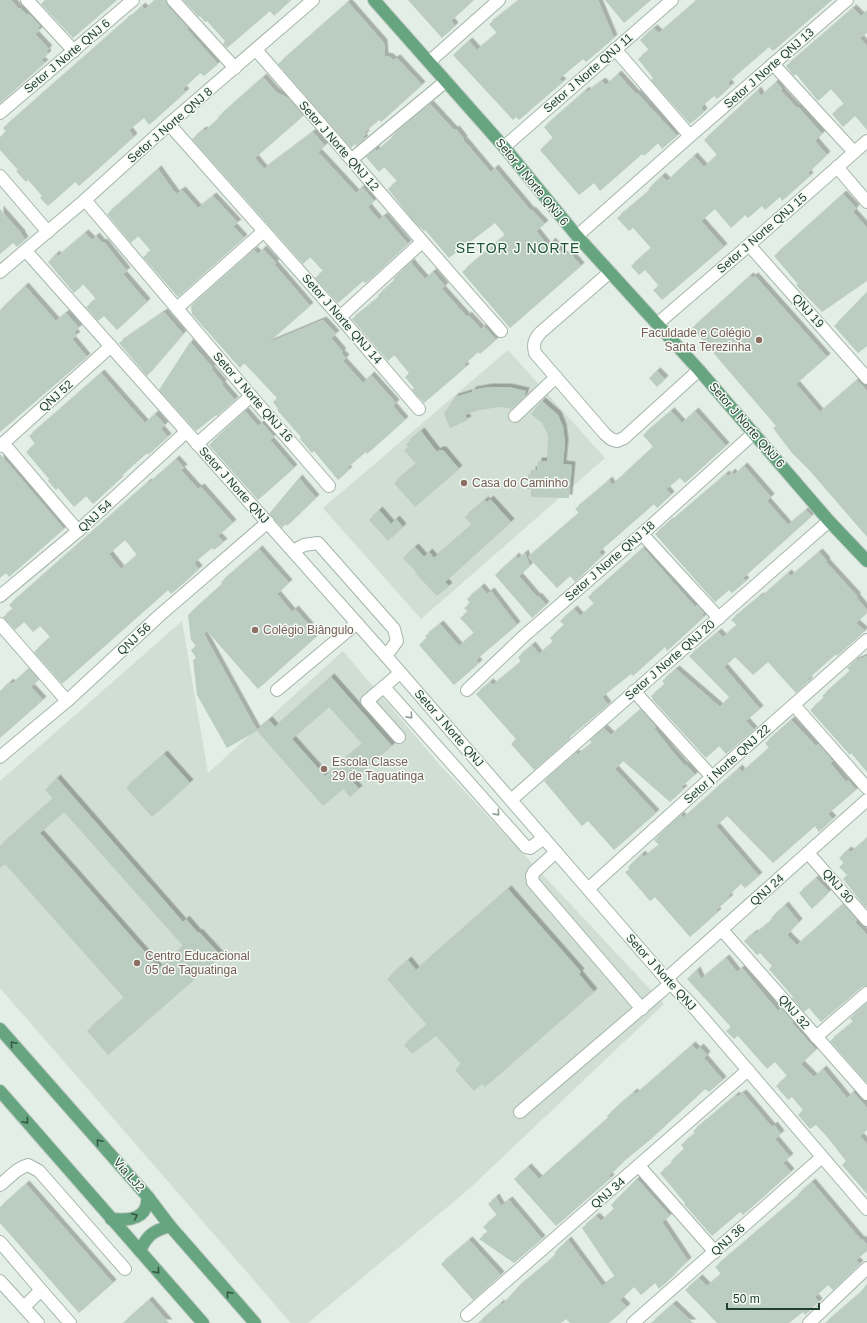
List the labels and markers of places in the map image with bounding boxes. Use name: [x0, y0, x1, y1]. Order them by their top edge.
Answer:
place label: Faculdade e Colégio Santa Terezinha: [641, 326, 751, 354]
marker: Faculdade e Colégio Santa Terezinha: [754, 335, 764, 345]
place label: Casa do Caminho: [472, 476, 568, 490]
marker: Casa do Caminho: [459, 478, 469, 488]
place label: Colégio Biângulo: [263, 623, 354, 637]
marker: Colégio Biângulo: [250, 625, 260, 635]
place label: Escola Classe 29 de Taguatinga: [332, 755, 424, 783]
marker: Escola Classe 29 de Taguatinga: [319, 764, 329, 774]
place label: Centro Educacional 05 de Taguatinga: [145, 949, 250, 977]
marker: Centro Educacional 05 de Taguatinga: [132, 958, 142, 968]

